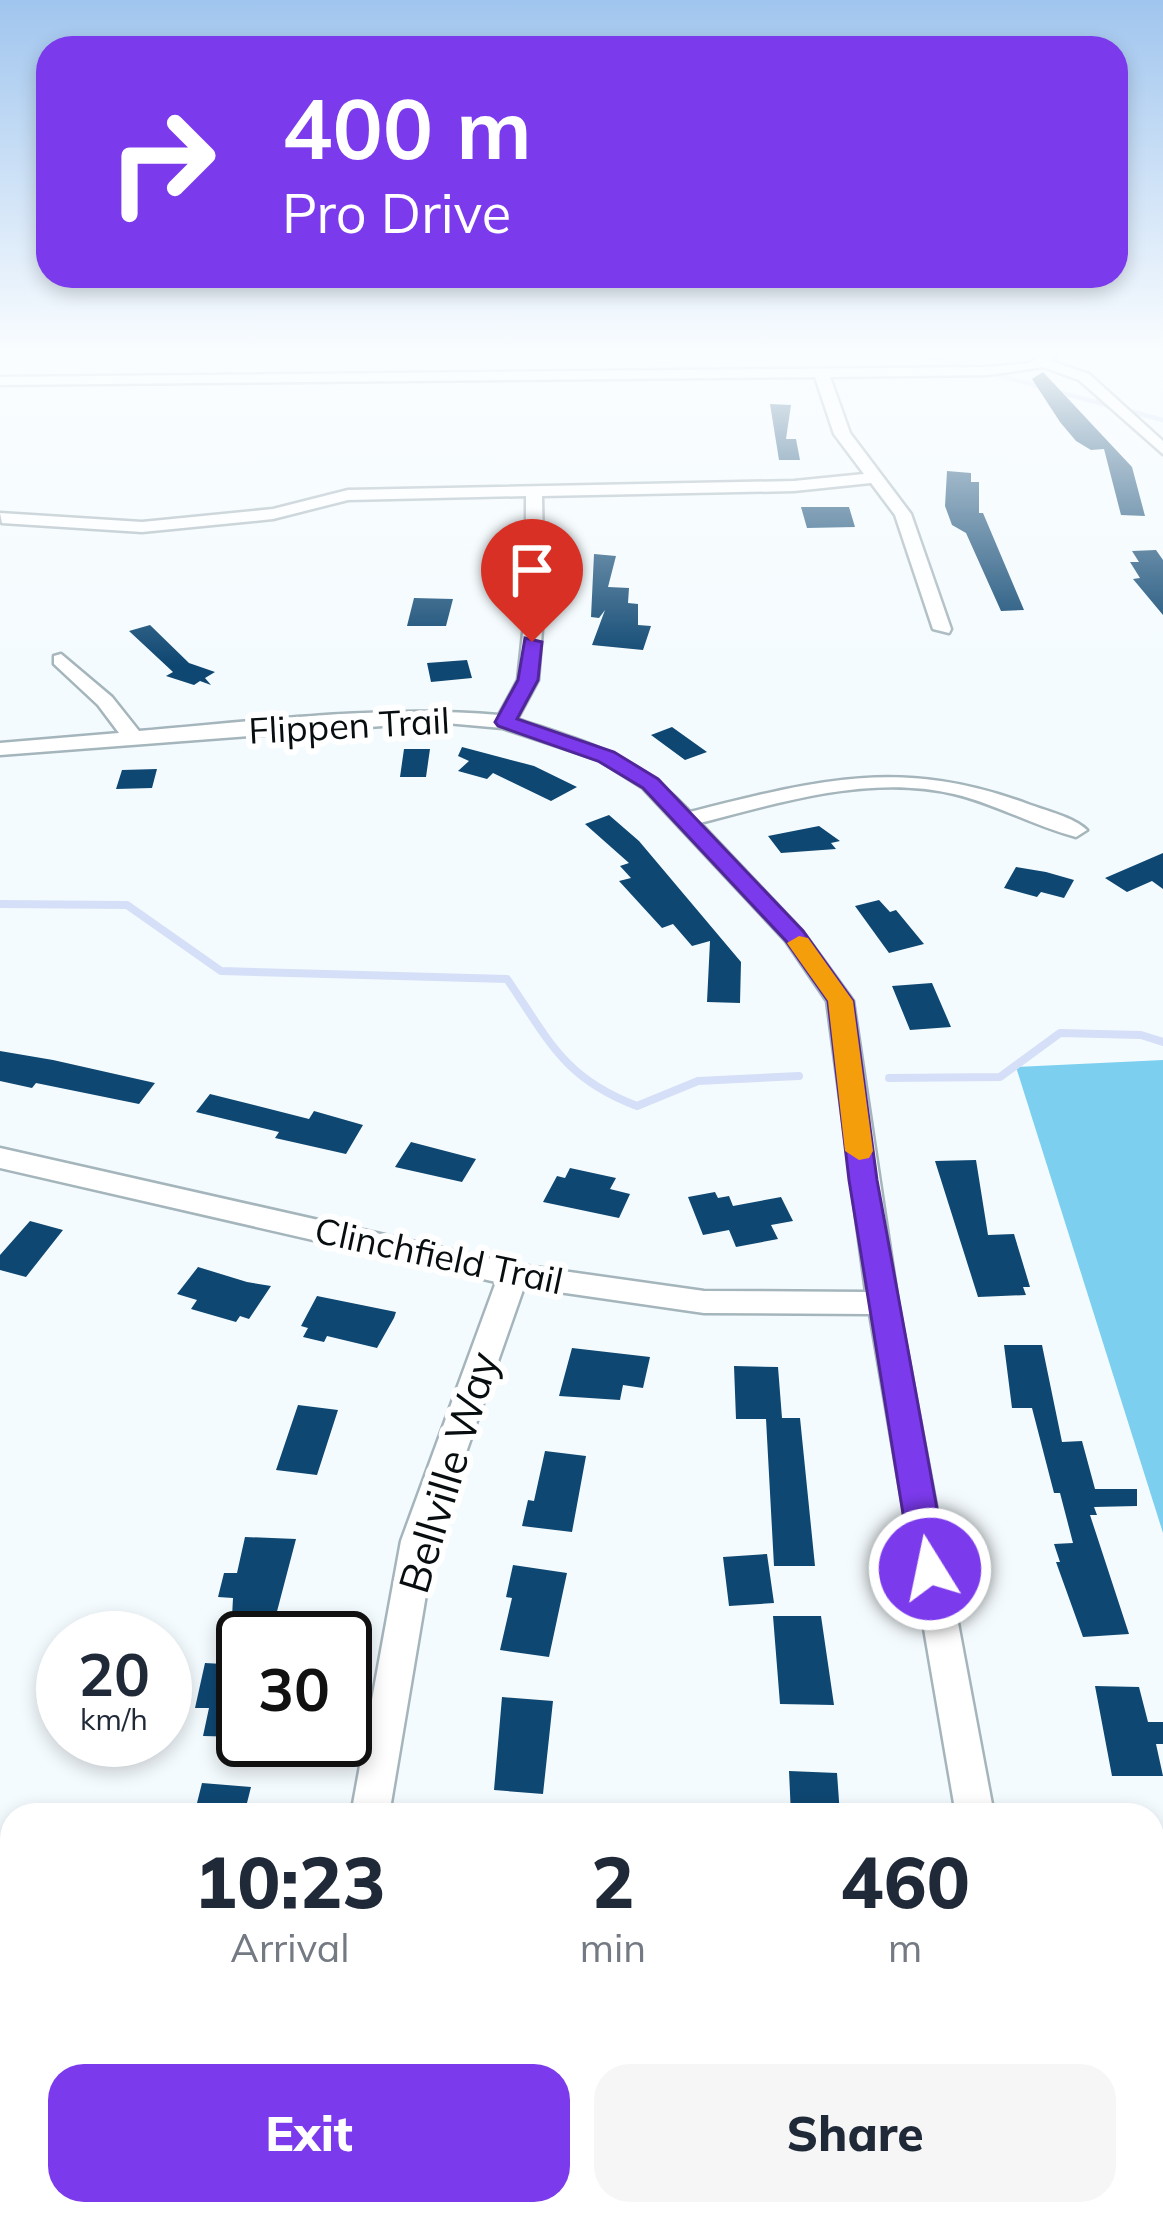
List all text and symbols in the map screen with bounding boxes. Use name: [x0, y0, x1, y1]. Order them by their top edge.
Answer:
text: 400 m: [282, 75, 532, 180]
icon: right: [84, 84, 240, 240]
text: Pro Drive: [282, 179, 511, 247]
pin: [481, 519, 583, 642]
icon: arrive: [499, 537, 565, 603]
street label: Flippen Trail: [247, 697, 451, 753]
street label: Clinchfield Trail: [311, 1207, 567, 1303]
street label: Bellville Way: [386, 1345, 510, 1599]
position arrow: [867, 1506, 993, 1632]
speed limit sign: 30: [216, 1611, 372, 1767]
text: 20: [78, 1636, 150, 1711]
text: km/h: [80, 1700, 148, 1738]
text: 10:23: [194, 1836, 386, 1926]
text: 2: [591, 1836, 635, 1926]
text: 460: [840, 1836, 970, 1926]
text: Arrival: [230, 1923, 350, 1972]
text: min: [580, 1923, 646, 1972]
text: m: [888, 1923, 922, 1972]
button: Exit: [48, 2064, 570, 2202]
button: Share: [594, 2064, 1116, 2202]

